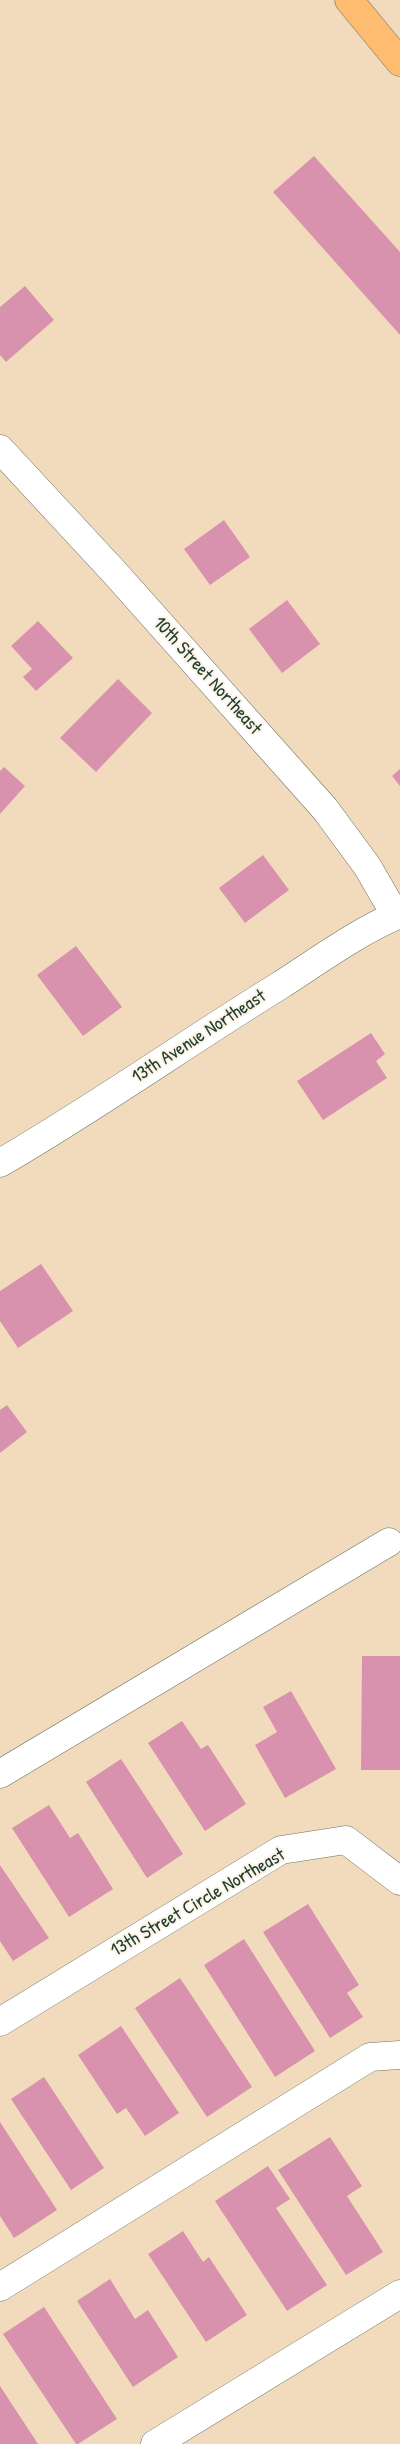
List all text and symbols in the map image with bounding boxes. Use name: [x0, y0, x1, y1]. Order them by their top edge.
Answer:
street label: 10th Street Northeast: [148, 612, 266, 740]
street label: 13th Avenue Northeast: [128, 985, 270, 1089]
street label: 13th Street Circle Northeast: [107, 1844, 289, 1962]

